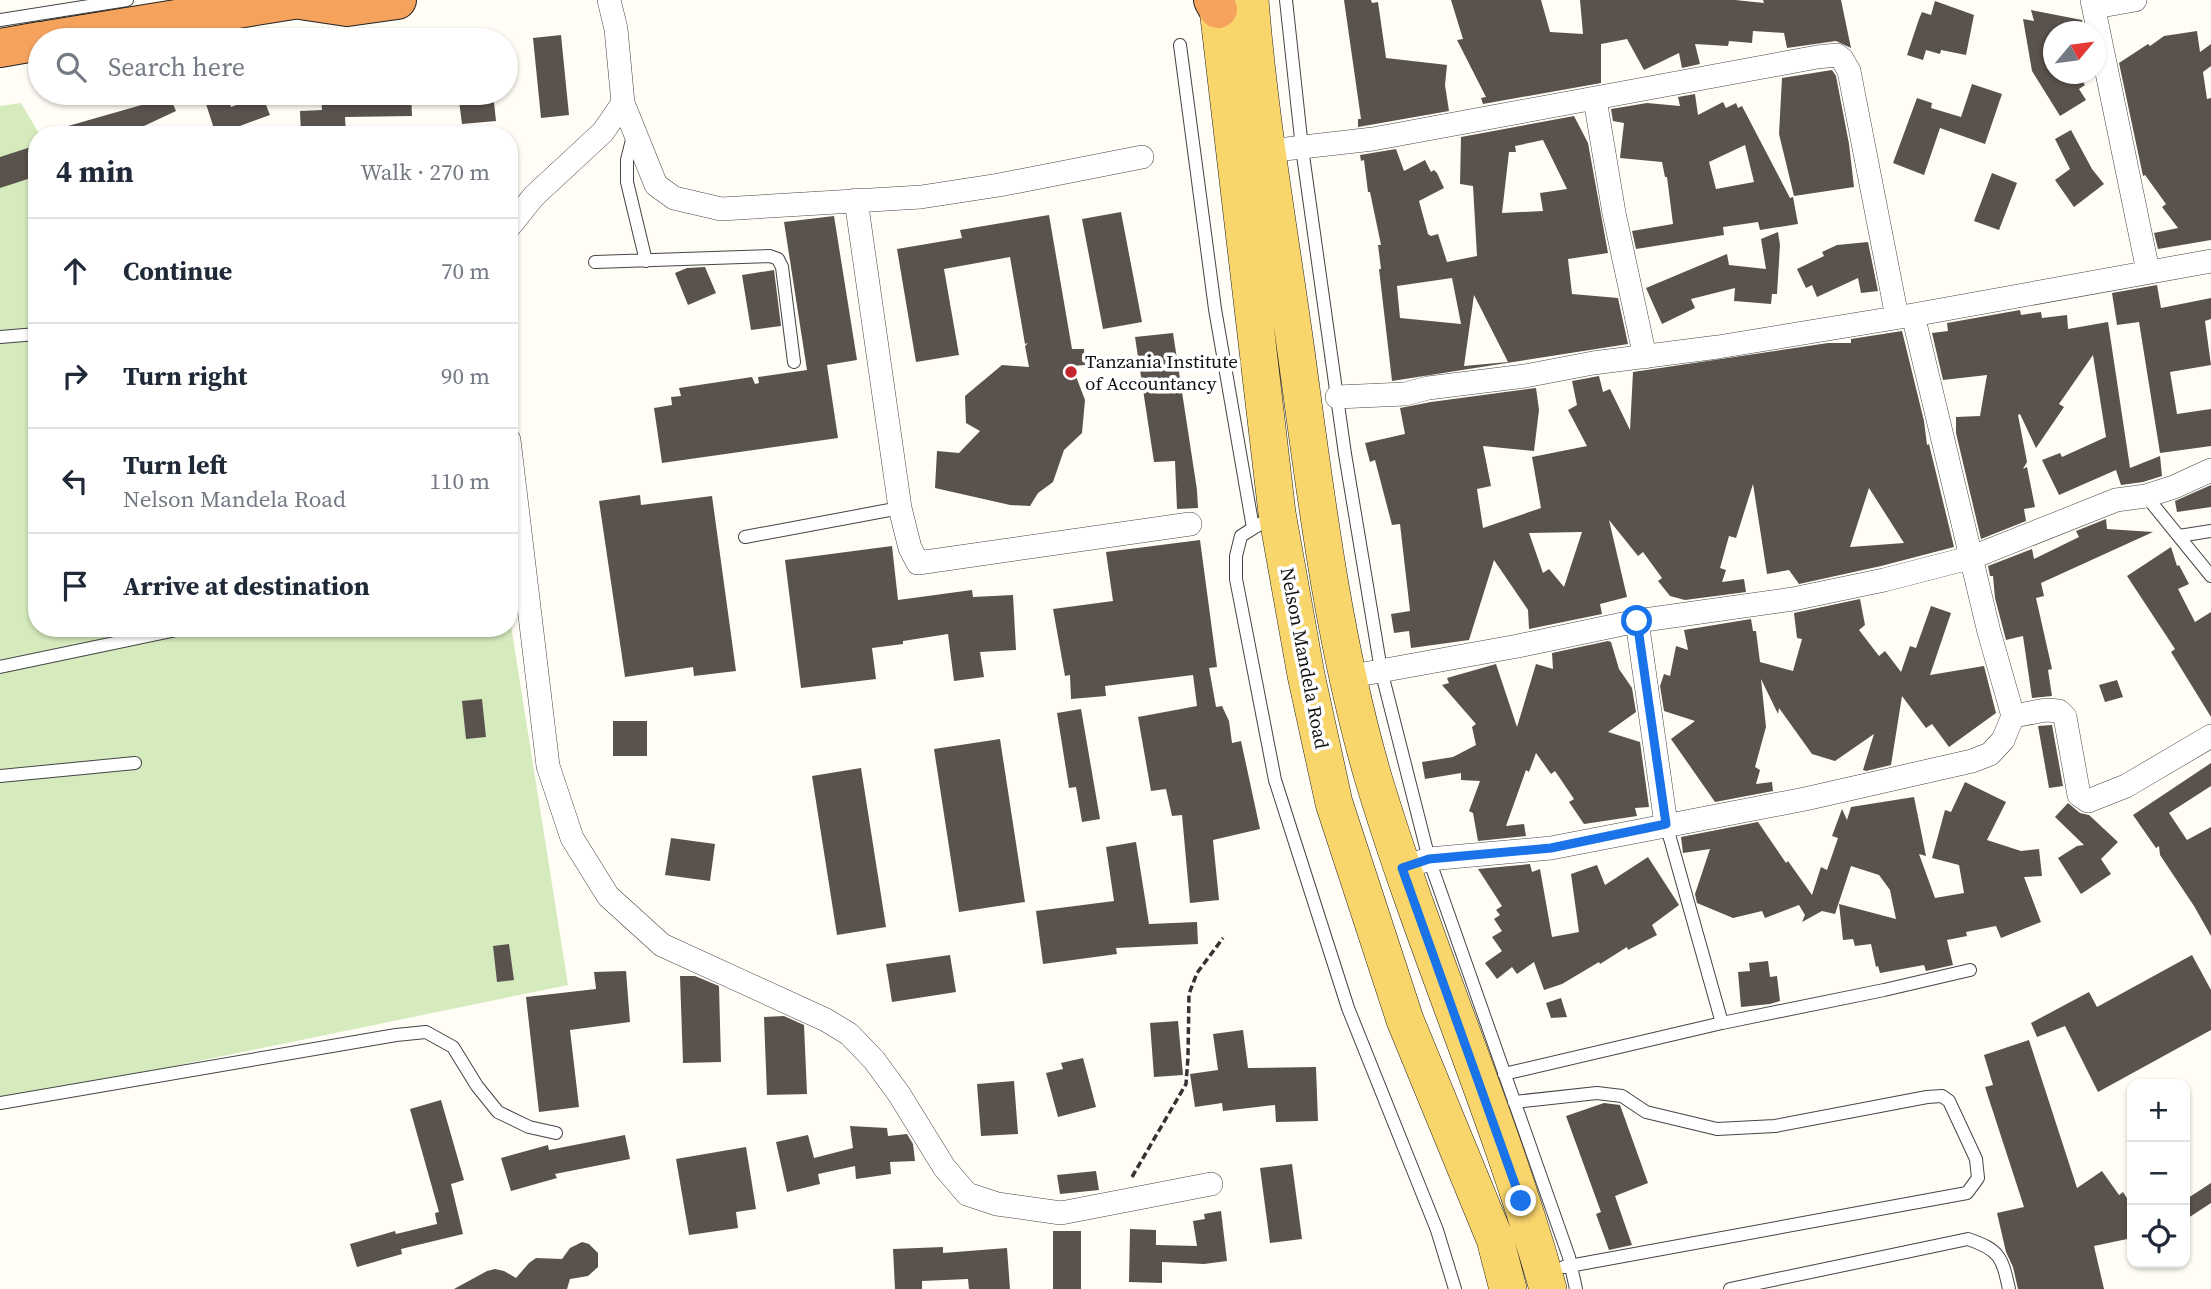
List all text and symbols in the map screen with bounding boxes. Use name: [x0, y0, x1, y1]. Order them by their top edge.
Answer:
north arrow: [2043, 21, 2106, 84]
search box: [28, 28, 518, 105]
icon: search: [52, 48, 90, 86]
text: Search here: [108, 49, 245, 85]
text: 4 min: [56, 151, 134, 192]
text: Walk · 270 m: [360, 156, 490, 188]
icon: ahead: [56, 252, 94, 290]
text: Continue: [123, 253, 232, 289]
text: 70 m: [441, 255, 490, 287]
place label: Tanzania Institute of Accountancy: [1085, 348, 1238, 396]
icon: right: [56, 357, 94, 395]
text: Turn right: [123, 358, 247, 394]
text: 90 m: [441, 360, 490, 392]
marker: Tanzania Institute of Accountancy: [1063, 364, 1079, 380]
text: Turn left: [123, 447, 227, 483]
icon: left: [56, 462, 94, 500]
text: 110 m: [429, 465, 490, 497]
text: Nelson Mandela Road: [123, 483, 346, 515]
street label: Nelson Mandela Road: [1275, 565, 1335, 751]
icon: arrive: [56, 567, 94, 605]
text: Arrive at destination: [123, 568, 370, 604]
route start: [1621, 605, 1652, 636]
map controls: [2127, 1079, 2190, 1268]
button: +: [2127, 1079, 2190, 1142]
button: −: [2127, 1142, 2190, 1205]
route end: [1505, 1185, 1536, 1216]
button: locate: [2127, 1205, 2190, 1268]

